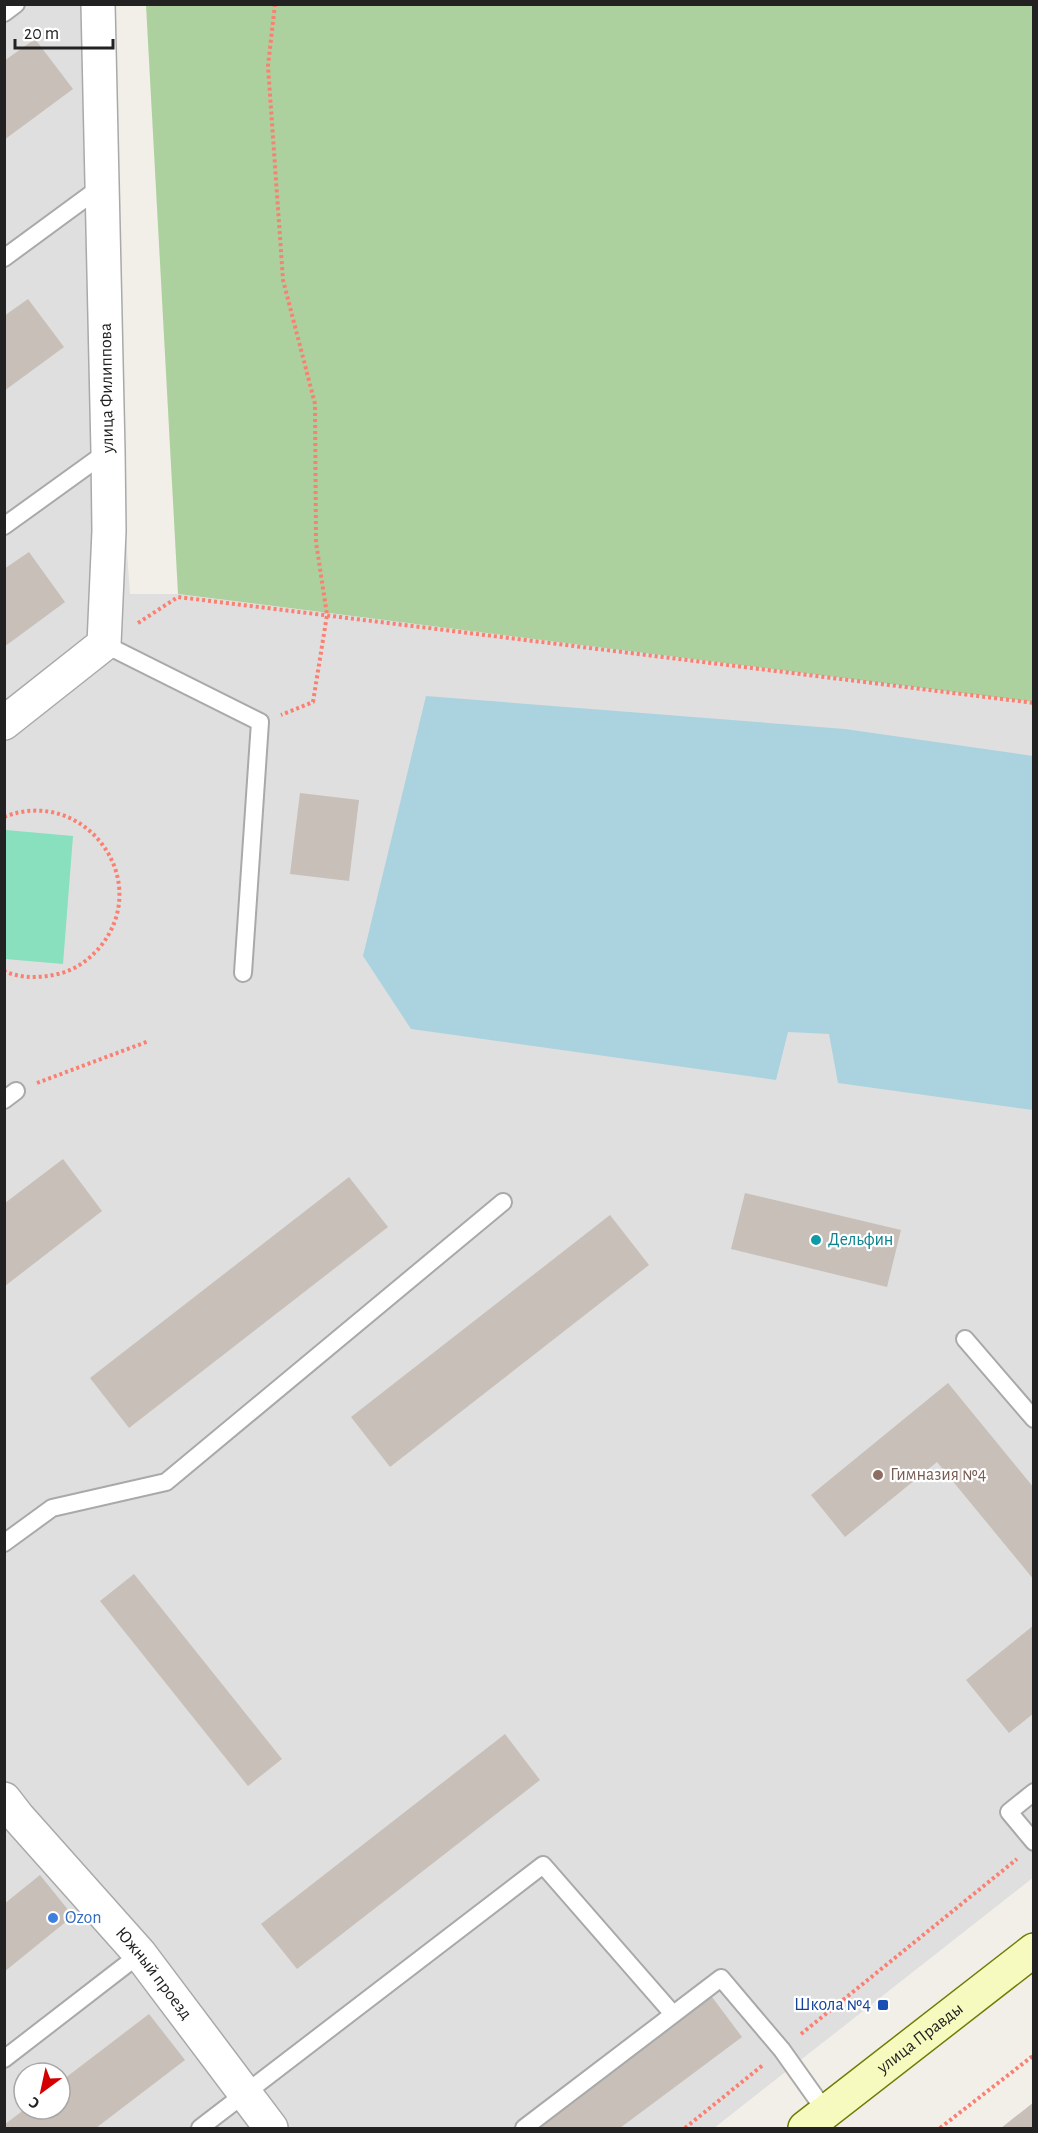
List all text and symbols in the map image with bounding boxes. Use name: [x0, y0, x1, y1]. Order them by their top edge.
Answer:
scale bar: [15, 12, 112, 50]
text: 20 m: [24, 25, 59, 43]
street label: улица Филиппова: [97, 323, 117, 454]
place label: Дельфин: [828, 1231, 893, 1249]
marker: Дельфин: [809, 1233, 823, 1247]
place label: Гимназия №4: [890, 1466, 987, 1484]
marker: Гимназия №4: [871, 1468, 885, 1482]
place label: Ozon: [65, 1909, 102, 1927]
marker: Ozon: [46, 1911, 60, 1925]
street label: Южный проезд: [112, 1924, 195, 2023]
place label: Школа №4: [794, 1996, 871, 2014]
marker: Школа №4: [876, 1998, 890, 2012]
street label: улица Правды: [873, 2000, 967, 2078]
north arrow: [12, 2061, 72, 2121]
text: С: [26, 2094, 42, 2112]

